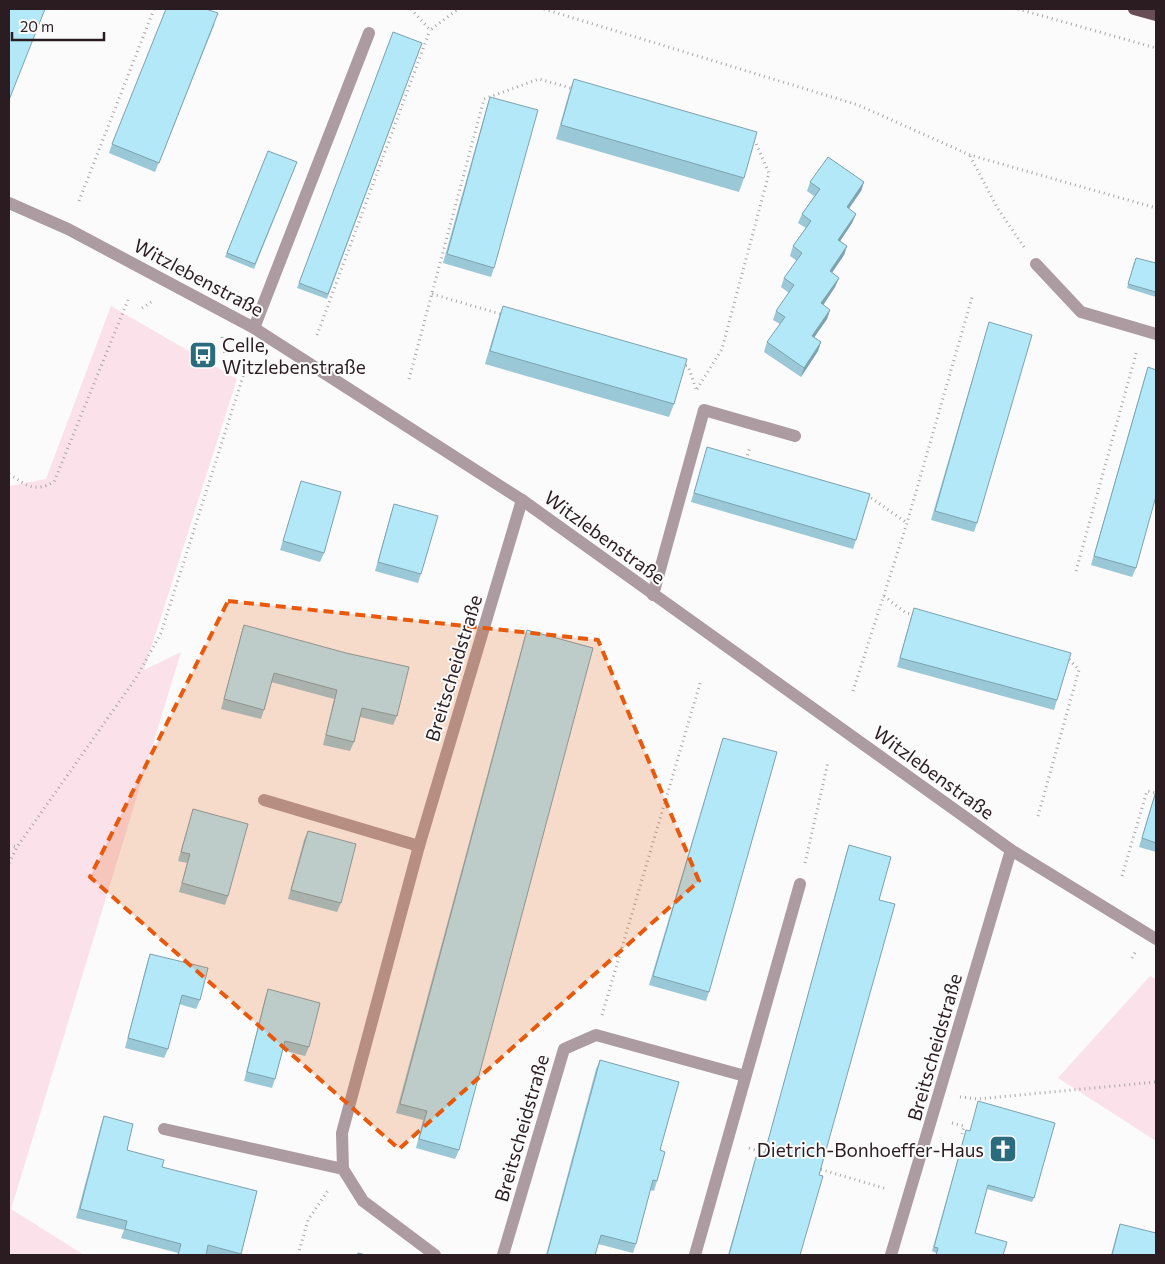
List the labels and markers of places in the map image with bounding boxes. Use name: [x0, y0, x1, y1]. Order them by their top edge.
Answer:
place label: Celle, Witzlebenstraße: [222, 333, 366, 378]
bus stop icon: Celle, Witzlebenstraße: [188, 340, 218, 370]
church icon: Dietrich-Bonhoeffer-Haus: [988, 1134, 1018, 1164]
place label: Dietrich-Bonhoeffer-Haus: [757, 1138, 984, 1161]

